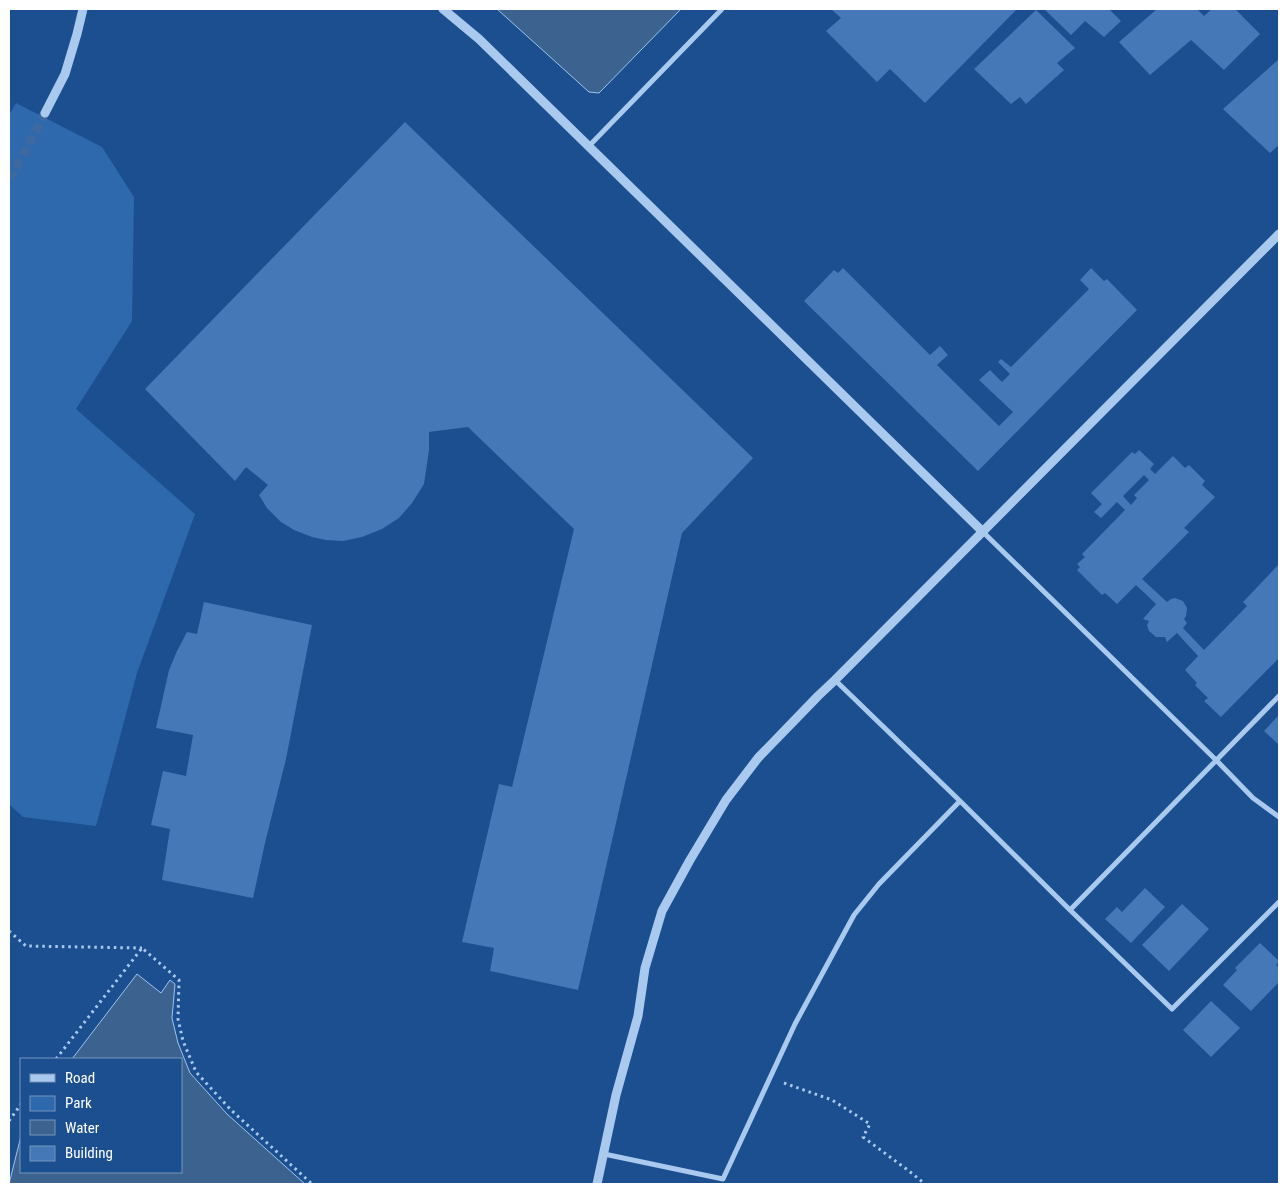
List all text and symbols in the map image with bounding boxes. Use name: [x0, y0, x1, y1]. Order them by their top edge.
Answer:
legend: [20, 1058, 182, 1173]
text: Road: [65, 1069, 95, 1087]
text: Park: [65, 1094, 92, 1112]
text: Water: [65, 1119, 100, 1137]
text: Building: [65, 1144, 113, 1162]

